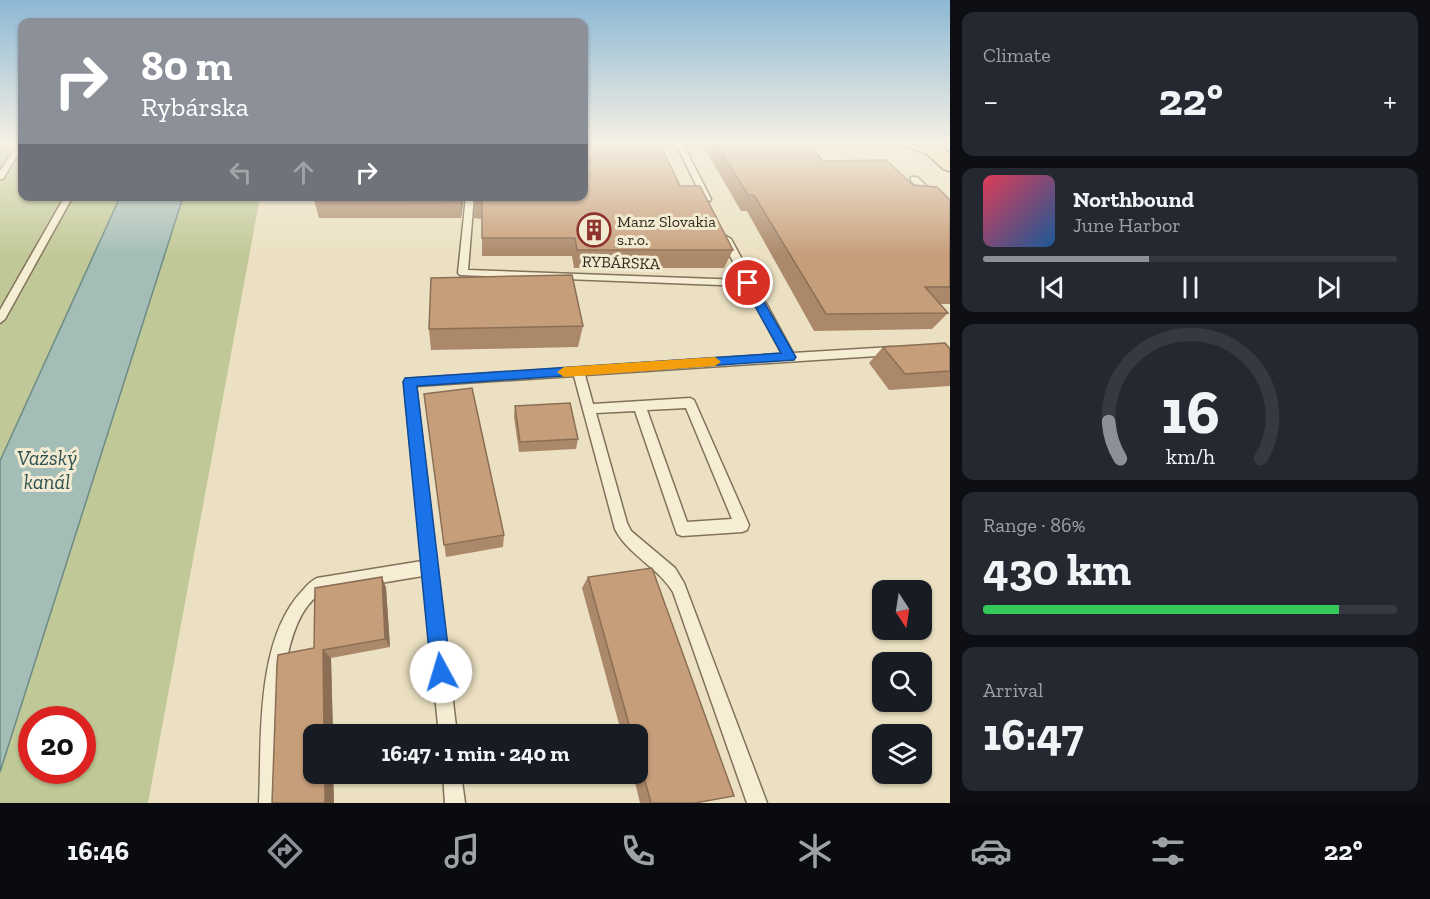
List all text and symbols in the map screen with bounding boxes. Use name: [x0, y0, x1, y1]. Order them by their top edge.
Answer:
text: 80 m: [141, 40, 232, 91]
icon: right: [42, 42, 120, 120]
text: Climate: [983, 43, 1051, 67]
text: 22°: [1158, 73, 1223, 127]
text: −: [983, 81, 998, 120]
text: +: [1383, 81, 1397, 120]
text: Rybárska: [141, 91, 249, 123]
icon: left: [224, 156, 257, 189]
icon: ahead: [287, 156, 320, 189]
icon: right: [350, 156, 383, 189]
text: Northbound: [1073, 186, 1194, 213]
building icon: Manz Slovakia s.r.o.: [576, 212, 612, 248]
place label: Manz Slovakia s.r.o.: [617, 212, 716, 249]
text: June Harbor: [1073, 213, 1181, 237]
street label: RYBÁRSKA: [582, 252, 661, 273]
pin: [722, 257, 773, 308]
icon: arrive: [731, 266, 764, 299]
icon: previous: [1036, 271, 1069, 304]
icon: pause: [1174, 271, 1207, 304]
icon: next: [1312, 271, 1345, 304]
text: 16: [1161, 374, 1219, 449]
text: km/h: [1166, 444, 1214, 469]
water label: Važský kanál: [17, 445, 77, 494]
text: Range · 86%: [983, 513, 1085, 537]
text: 430 km: [983, 543, 1131, 597]
north arrow: [872, 580, 932, 640]
map controls: [872, 580, 932, 784]
position arrow: [409, 640, 473, 704]
button: search: [872, 652, 932, 712]
text: Arrival: [983, 678, 1043, 702]
speed limit sign: 20: [18, 706, 96, 784]
text: 16:47: [983, 708, 1084, 762]
button: layers: [872, 724, 932, 784]
text: 16:47 · 1 min · 240 m: [381, 740, 570, 767]
icon: directions: [264, 830, 306, 872]
icon: music: [441, 830, 483, 872]
icon: phone: [617, 830, 659, 872]
icon: climate: [794, 830, 836, 872]
icon: car: [970, 830, 1012, 872]
icon: filters: [1147, 830, 1189, 872]
text: 16:46: [67, 835, 129, 867]
text: 22°: [1324, 835, 1363, 867]

